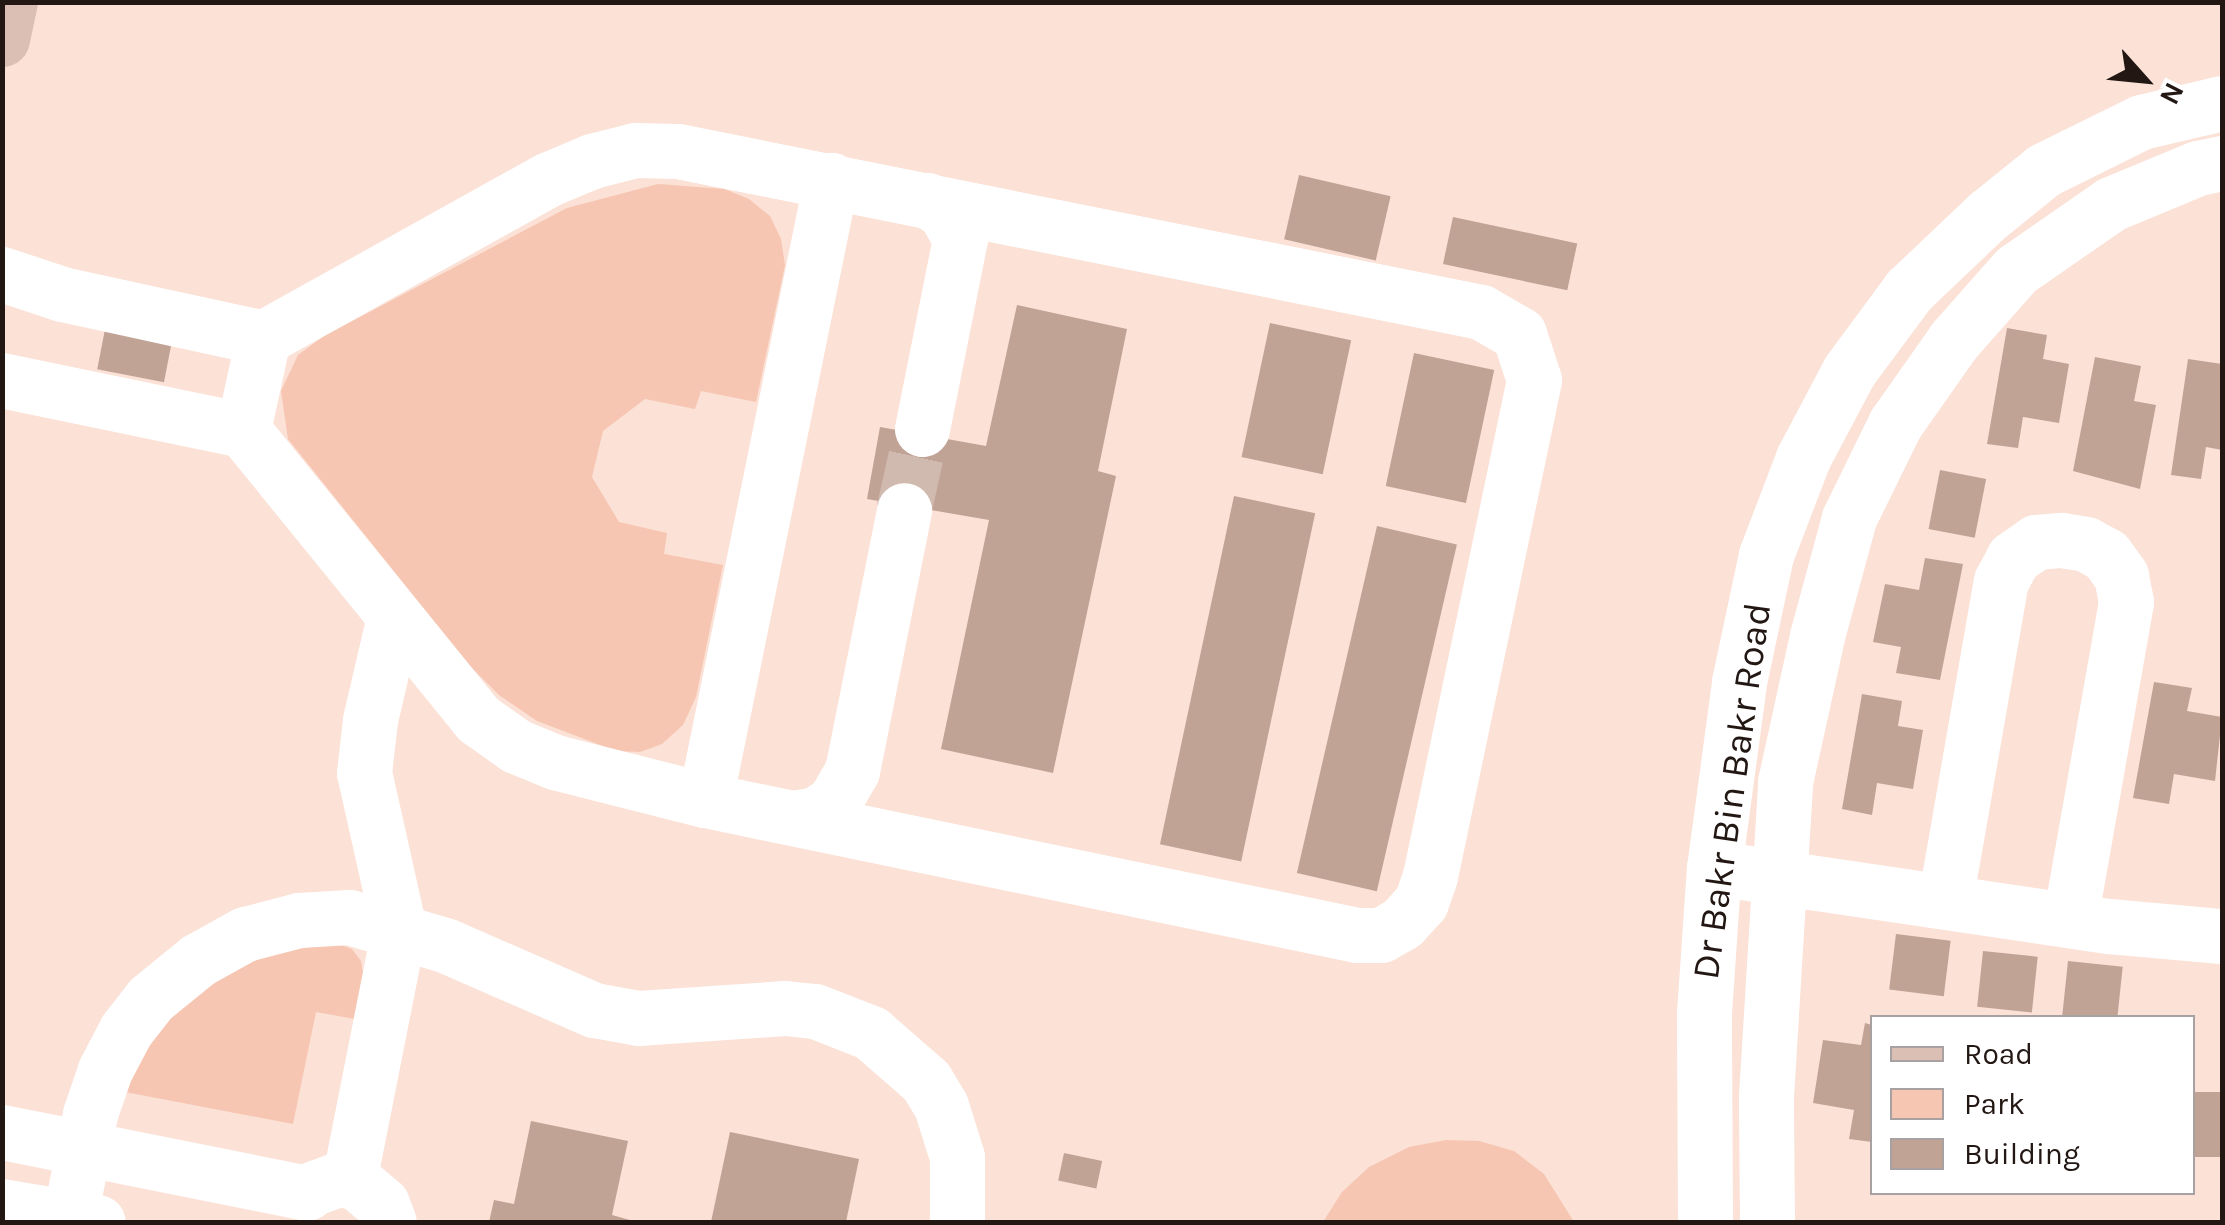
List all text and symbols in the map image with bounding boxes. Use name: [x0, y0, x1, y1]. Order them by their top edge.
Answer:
north arrow: [2095, 30, 2195, 130]
text: N: [2153, 77, 2191, 110]
street label: Dr Bakr Bin Bakr Road: [1683, 600, 1781, 982]
legend: [1870, 1015, 2195, 1195]
text: Road: [1964, 1036, 2033, 1072]
text: Park: [1964, 1086, 2025, 1122]
text: Building: [1964, 1136, 2080, 1172]

